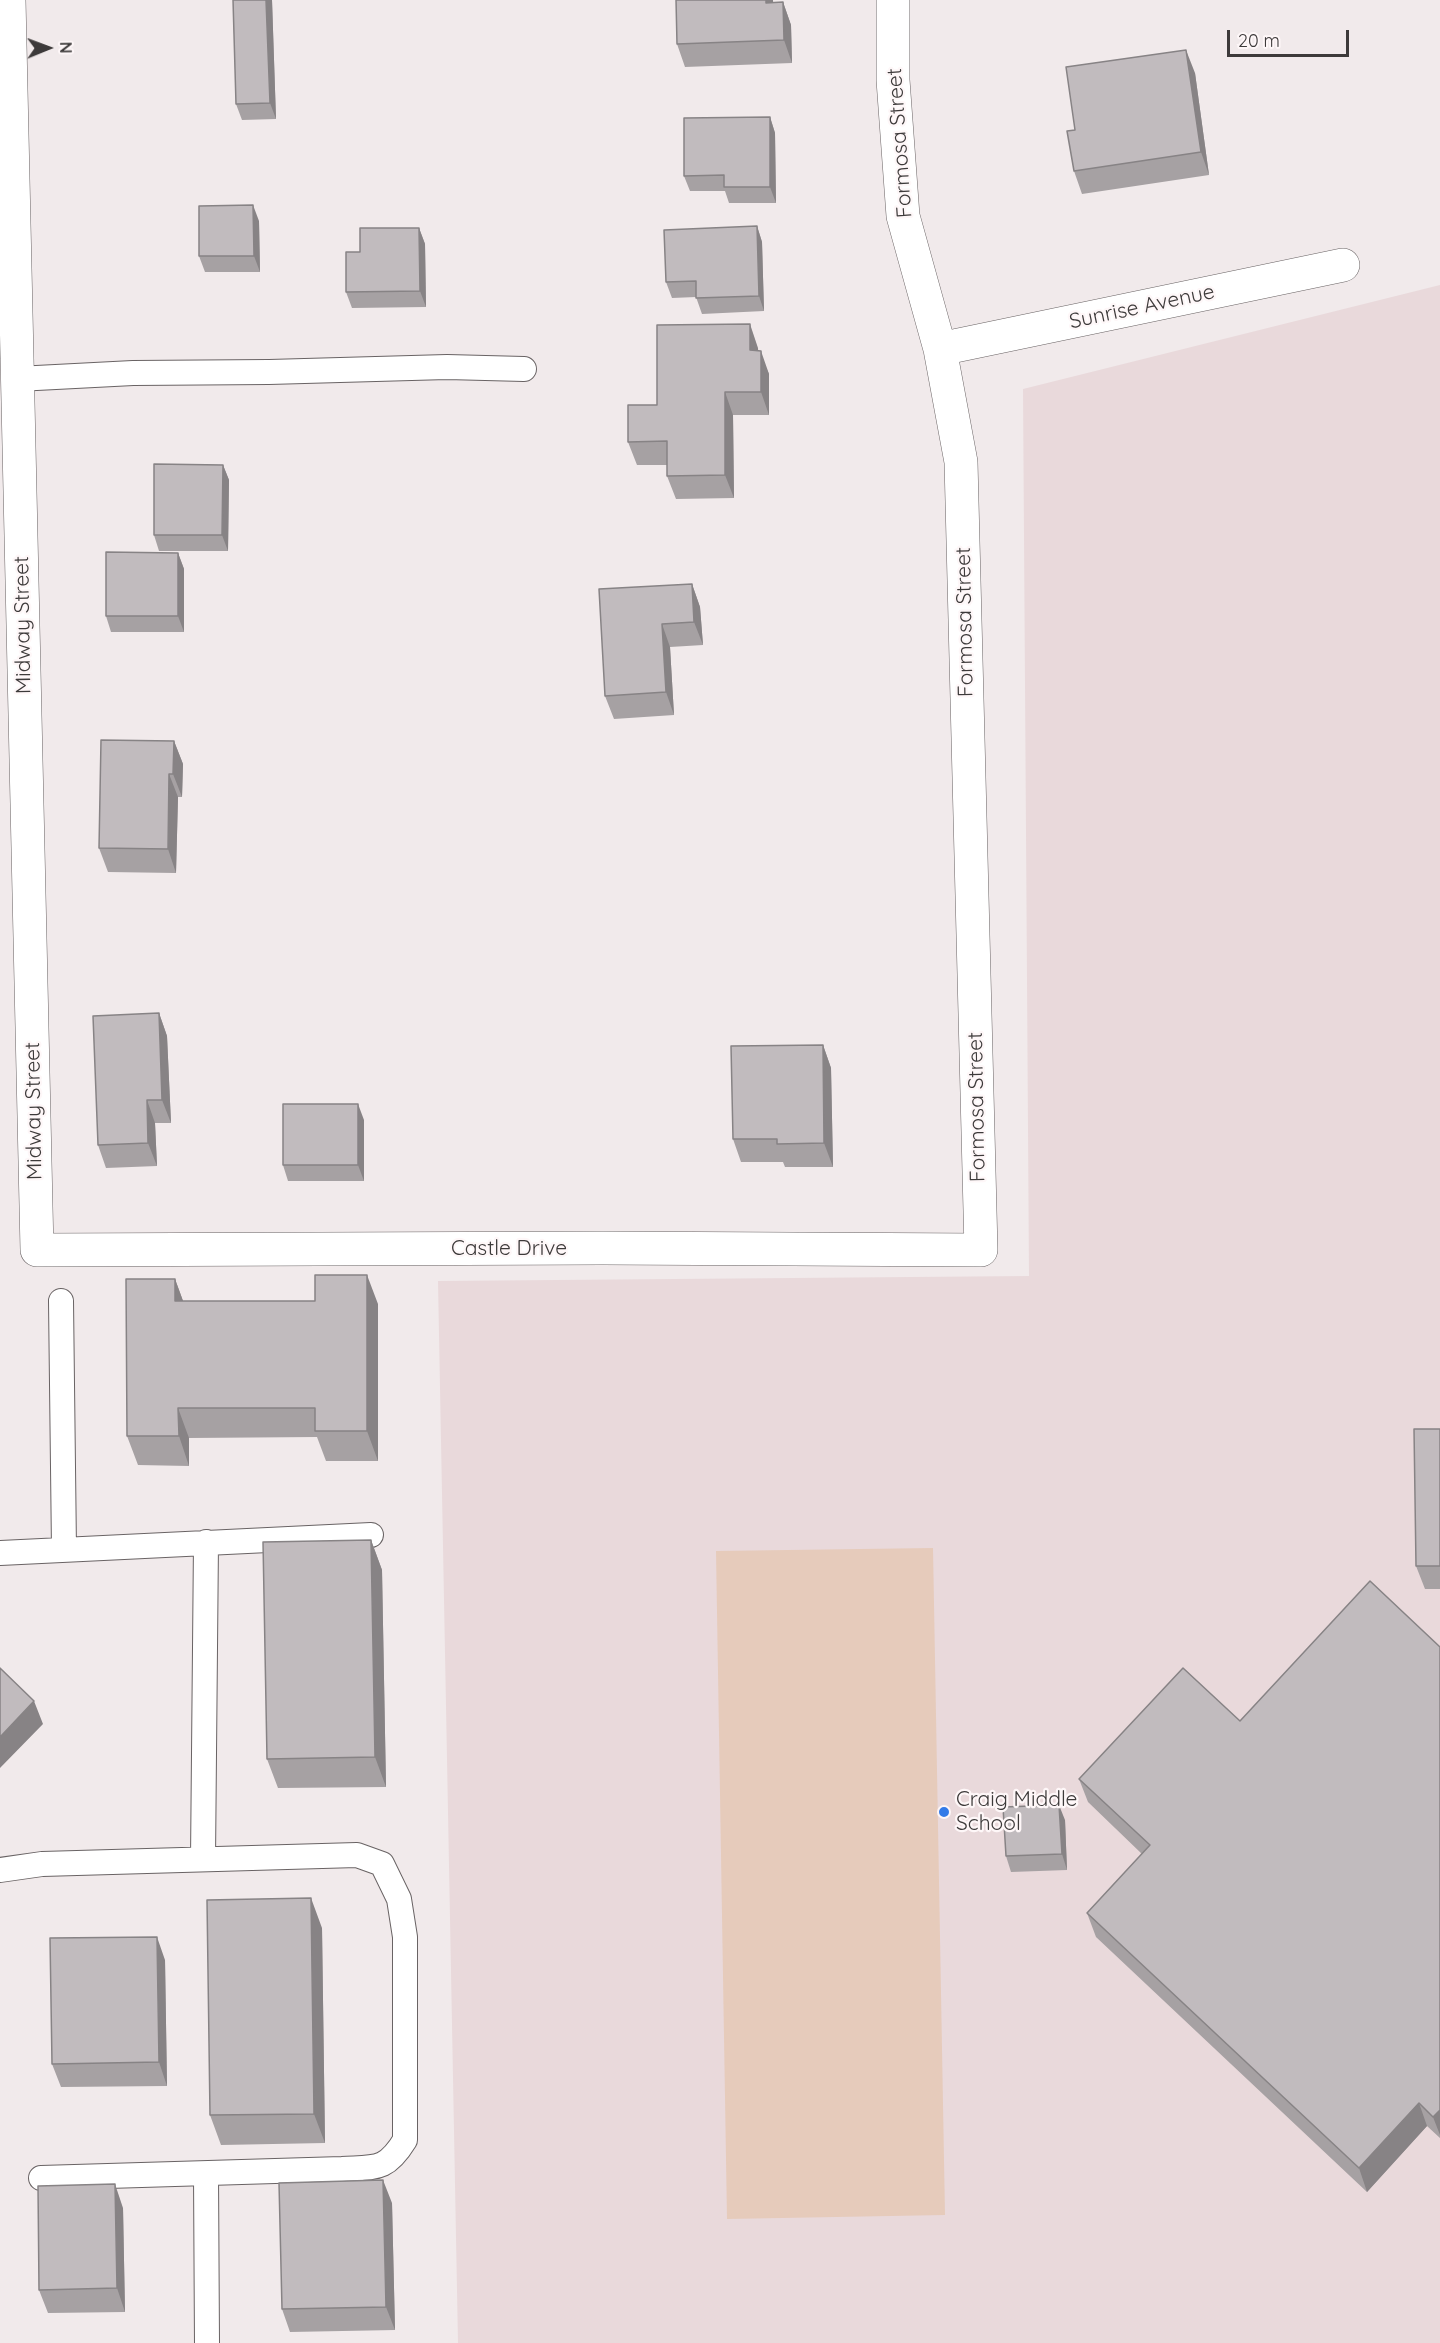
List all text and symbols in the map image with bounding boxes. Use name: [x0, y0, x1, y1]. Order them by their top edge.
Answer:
north arrow: [18, 18, 78, 78]
scale bar: [1230, 18, 1352, 56]
text: 20 m: [1238, 29, 1280, 52]
text: N: [56, 42, 76, 54]
street label: Formosa Street: [882, 67, 918, 219]
street label: Sunrise Avenue: [1067, 279, 1217, 335]
street label: Formosa Street: [951, 547, 979, 697]
street label: Midway Street: [9, 556, 37, 694]
street label: Formosa Street: [963, 1032, 991, 1182]
street label: Midway Street: [20, 1042, 48, 1180]
street label: Castle Drive: [451, 1236, 567, 1262]
place label: Craig Middle School: [956, 1787, 1077, 1837]
marker: Craig Middle School: [937, 1805, 951, 1819]

